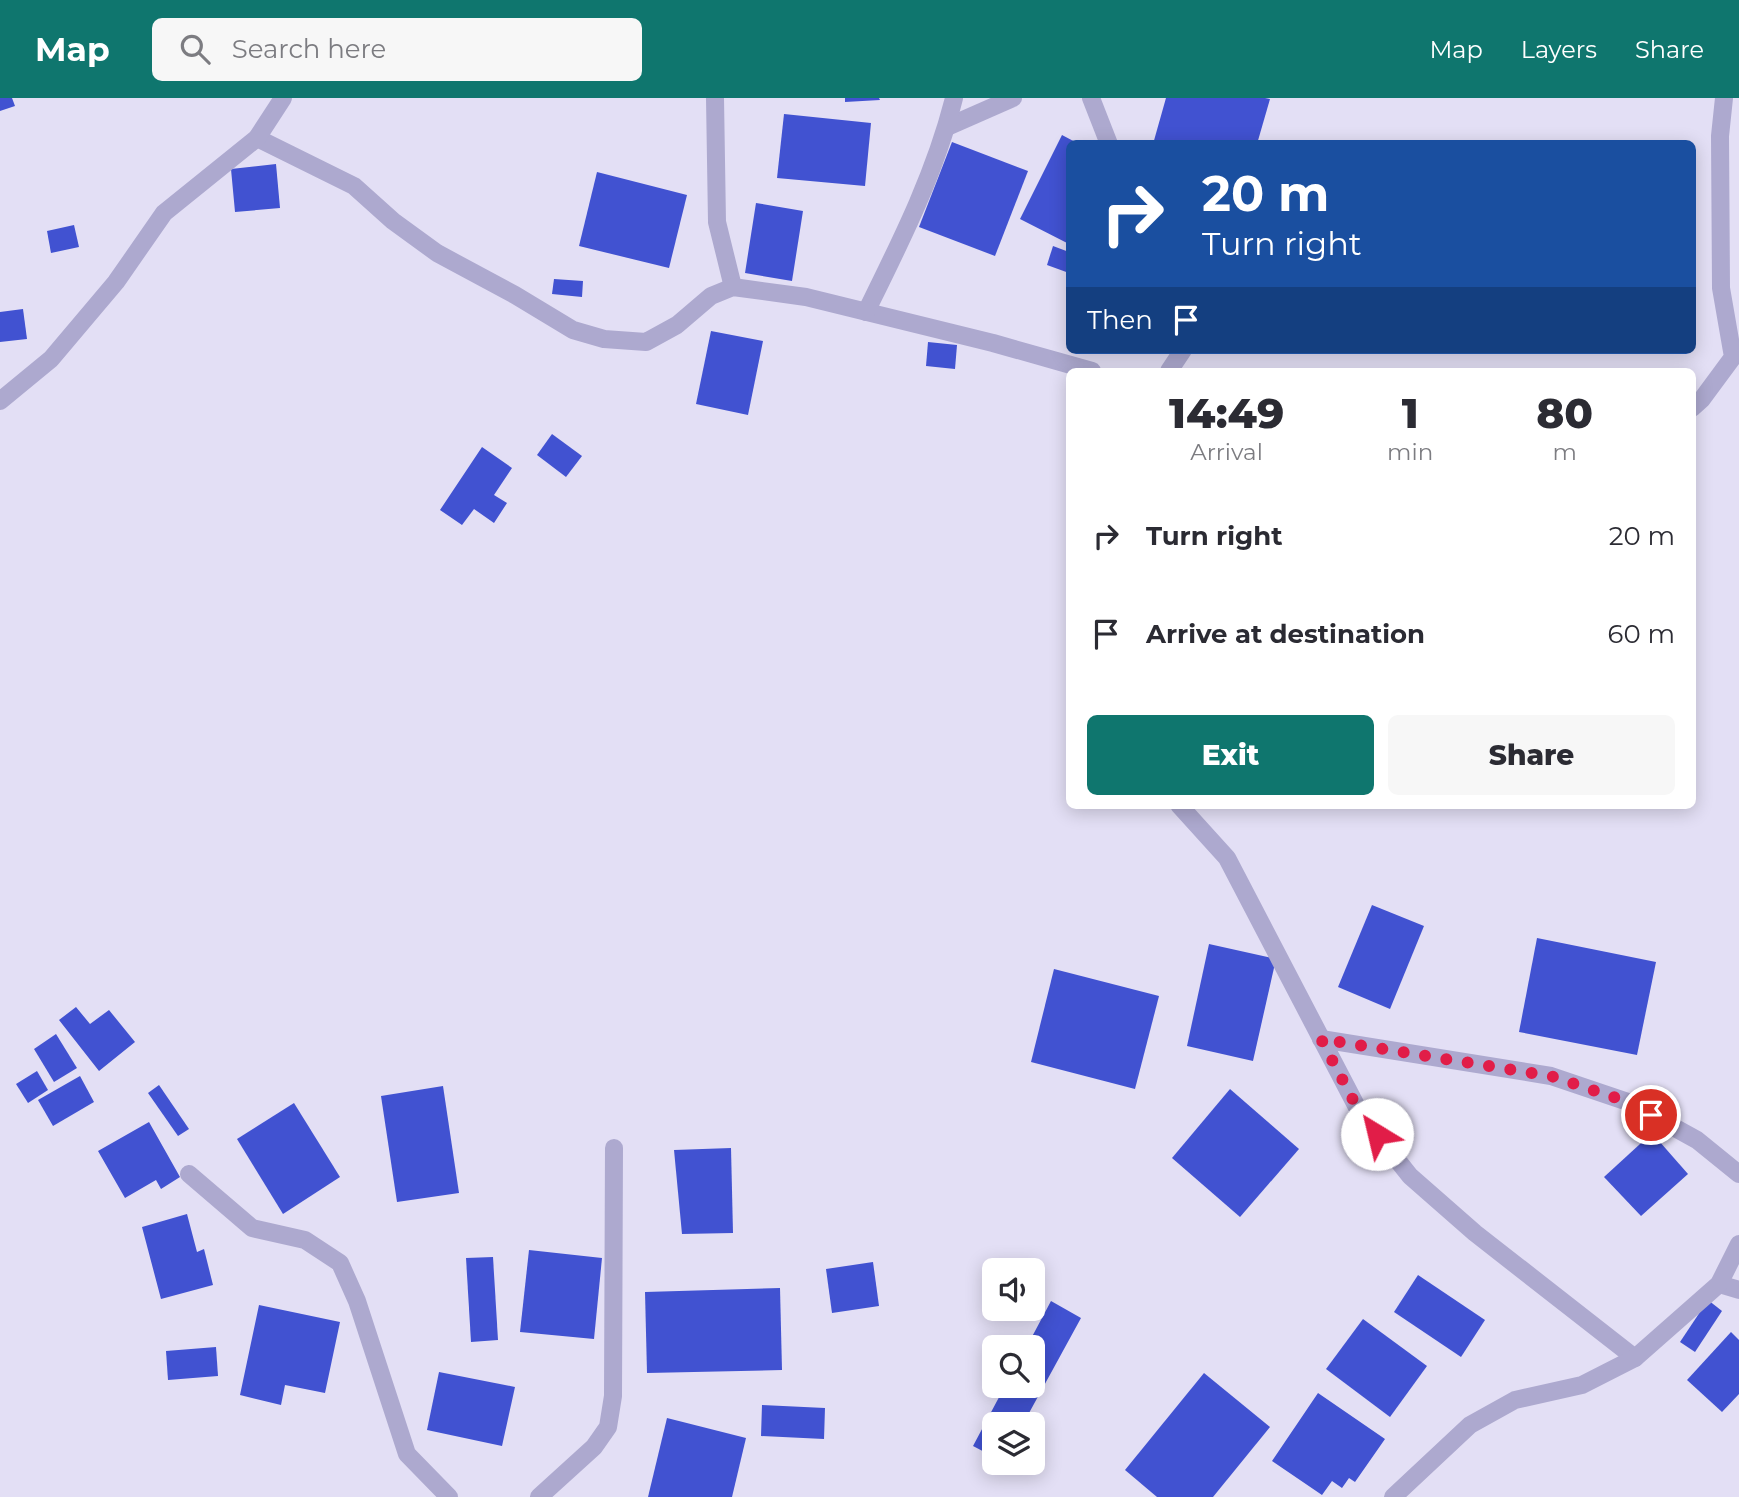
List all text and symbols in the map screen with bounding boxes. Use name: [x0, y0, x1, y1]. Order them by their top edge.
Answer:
search box: [152, 18, 642, 81]
text: Map: [35, 29, 110, 69]
icon: search: [176, 30, 214, 68]
text: Search here: [232, 33, 386, 65]
text: Map: [1429, 35, 1483, 64]
text: Layers: [1521, 35, 1597, 64]
text: Share: [1635, 35, 1704, 64]
text: 20 m: [1202, 164, 1329, 223]
icon: right: [1087, 168, 1178, 259]
text: Turn right: [1202, 224, 1362, 263]
icon: arrive: [1167, 301, 1205, 339]
text: Then: [1087, 304, 1153, 336]
text: 14:49: [1169, 387, 1284, 439]
text: 1: [1402, 387, 1419, 439]
text: 80: [1536, 387, 1593, 439]
text: Arrival: [1190, 438, 1263, 466]
text: min: [1387, 438, 1433, 466]
text: m: [1552, 438, 1577, 466]
icon: right: [1087, 517, 1125, 555]
text: Turn right: [1146, 520, 1282, 552]
text: 20 m: [1609, 520, 1675, 552]
icon: arrive: [1087, 615, 1125, 653]
text: Arrive at destination: [1146, 618, 1425, 650]
text: 60 m: [1608, 618, 1675, 650]
button: Exit: [1087, 715, 1374, 795]
button: Share: [1388, 715, 1675, 795]
pin: [1621, 1085, 1681, 1145]
icon: arrive: [1632, 1096, 1670, 1134]
position arrow: [1340, 1097, 1414, 1171]
map controls: [982, 1258, 1045, 1475]
button: sound: [982, 1258, 1045, 1321]
button: search: [982, 1335, 1045, 1398]
button: layers: [982, 1412, 1045, 1475]

